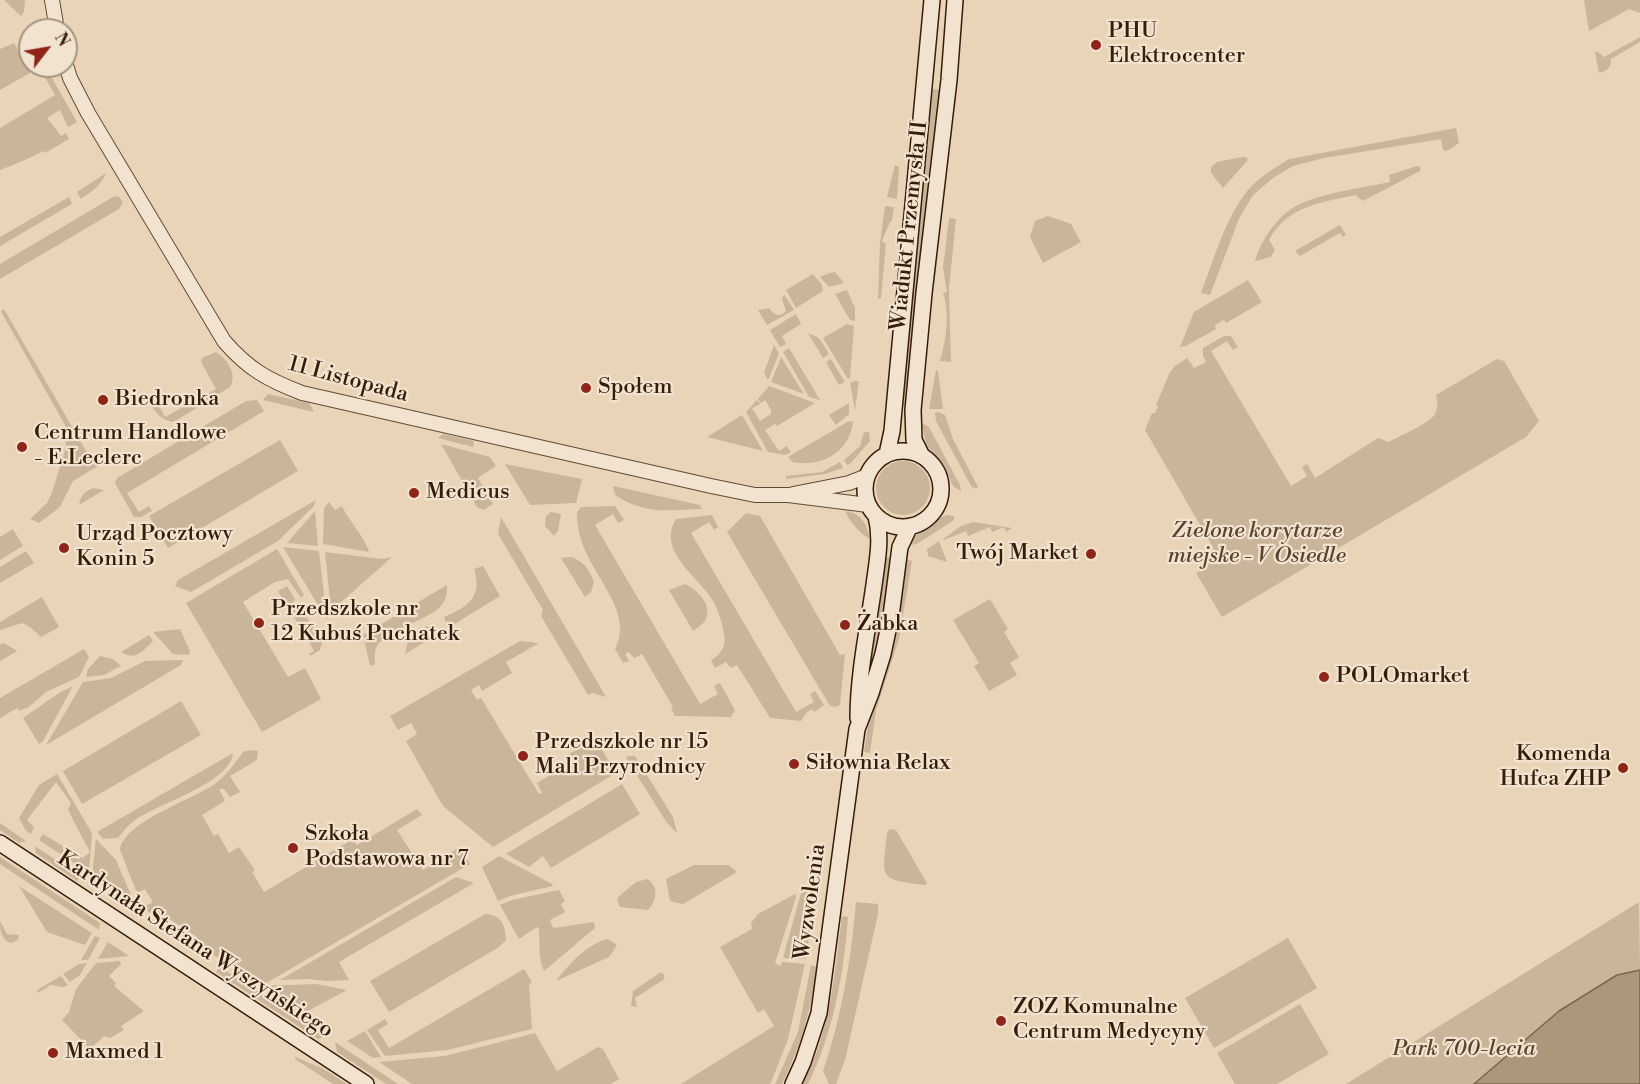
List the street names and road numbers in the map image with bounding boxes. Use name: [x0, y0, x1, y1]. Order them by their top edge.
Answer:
street label: Wiadukt Przemysła II: [886, 120, 934, 332]
street label: 11 Listopada: [285, 351, 411, 409]
street label: Wyzwolenia: [790, 842, 832, 962]
street label: Kardynała Stefana Wyszyńskiego: [52, 846, 338, 1044]

